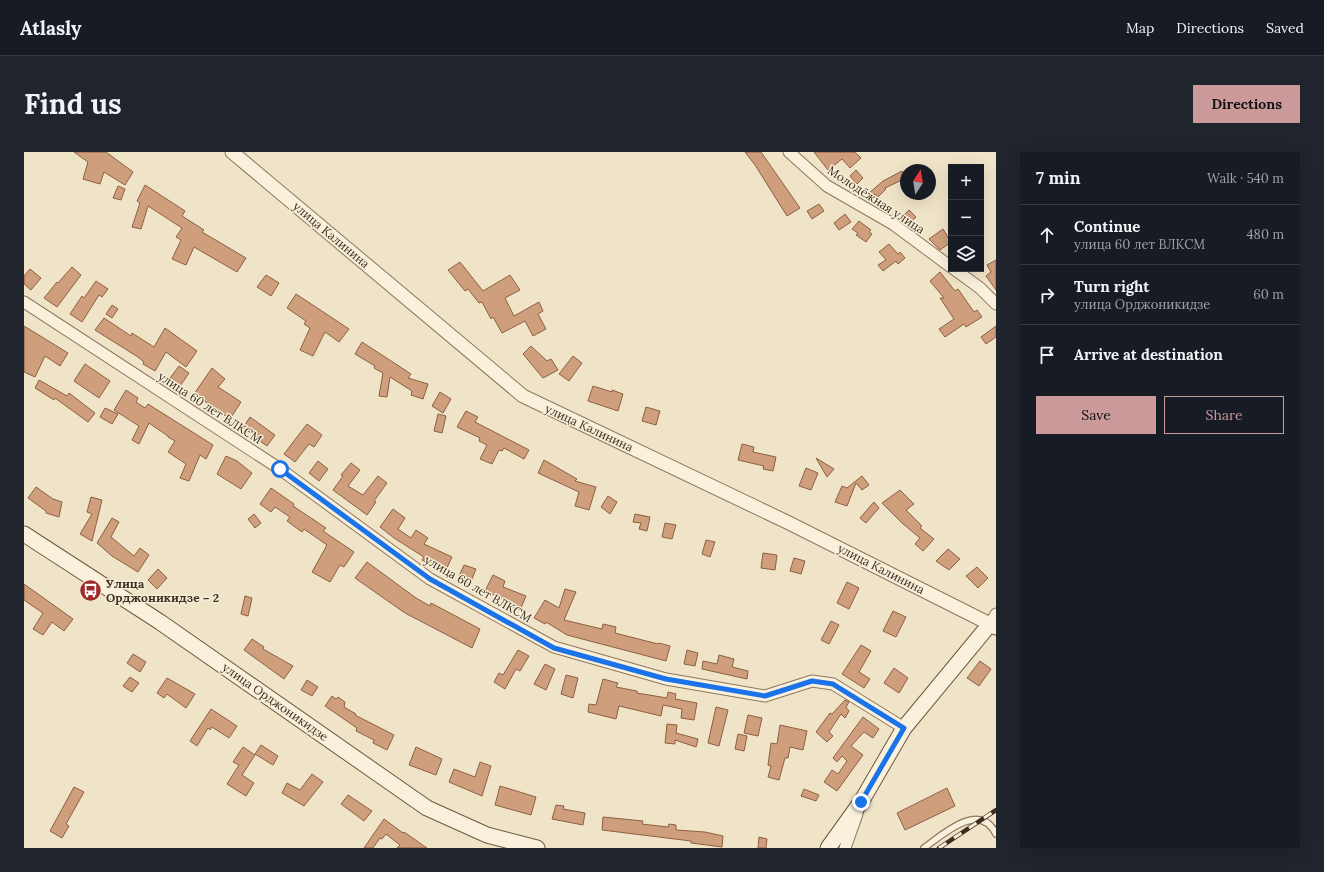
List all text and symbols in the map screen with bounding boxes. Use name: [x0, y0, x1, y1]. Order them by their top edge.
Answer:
text: Atlasly: [20, 16, 81, 40]
text: Map: [1126, 19, 1154, 37]
text: Directions: [1176, 19, 1244, 37]
text: Saved: [1266, 19, 1304, 37]
button: Directions: [1193, 85, 1300, 123]
text: Find us: [24, 86, 122, 122]
street label: Молодёжная улица: [825, 163, 928, 237]
north arrow: [900, 164, 936, 200]
map controls: [948, 164, 984, 272]
button: +: [948, 164, 984, 200]
text: 7 min: [1036, 167, 1081, 189]
text: Walk · 540 m: [1207, 170, 1284, 187]
street label: улица Калинина: [290, 198, 373, 271]
button: −: [948, 200, 984, 236]
text: Continue: [1074, 217, 1140, 236]
icon: ahead: [1036, 224, 1058, 246]
text: 480 m: [1247, 226, 1284, 243]
button: layers: [948, 236, 984, 272]
text: улица 60 лет ВЛКСМ: [1074, 236, 1205, 253]
text: Turn right: [1074, 277, 1150, 296]
icon: right: [1036, 284, 1058, 306]
text: 60 m: [1253, 286, 1284, 303]
text: улица Орджоникидзе: [1074, 296, 1210, 313]
icon: arrive: [1036, 344, 1058, 366]
text: Arrive at destination: [1074, 345, 1223, 364]
street label: улица 60 лет ВЛКСМ: [155, 368, 265, 447]
button: Save: [1036, 396, 1156, 434]
button: Share: [1164, 396, 1284, 434]
street label: улица Калинина: [543, 401, 636, 454]
route start: [271, 460, 289, 478]
street label: улица Калинина: [835, 540, 927, 597]
street label: улица 60 лет ВЛКСМ: [422, 552, 534, 625]
place label: Улица Орджоникидзе – 2: [106, 576, 219, 605]
bus stop icon: Улица Орджоникидзе – 2: [78, 578, 104, 604]
street label: улица Орджоникидзе: [219, 659, 332, 744]
route end: [852, 793, 870, 811]

